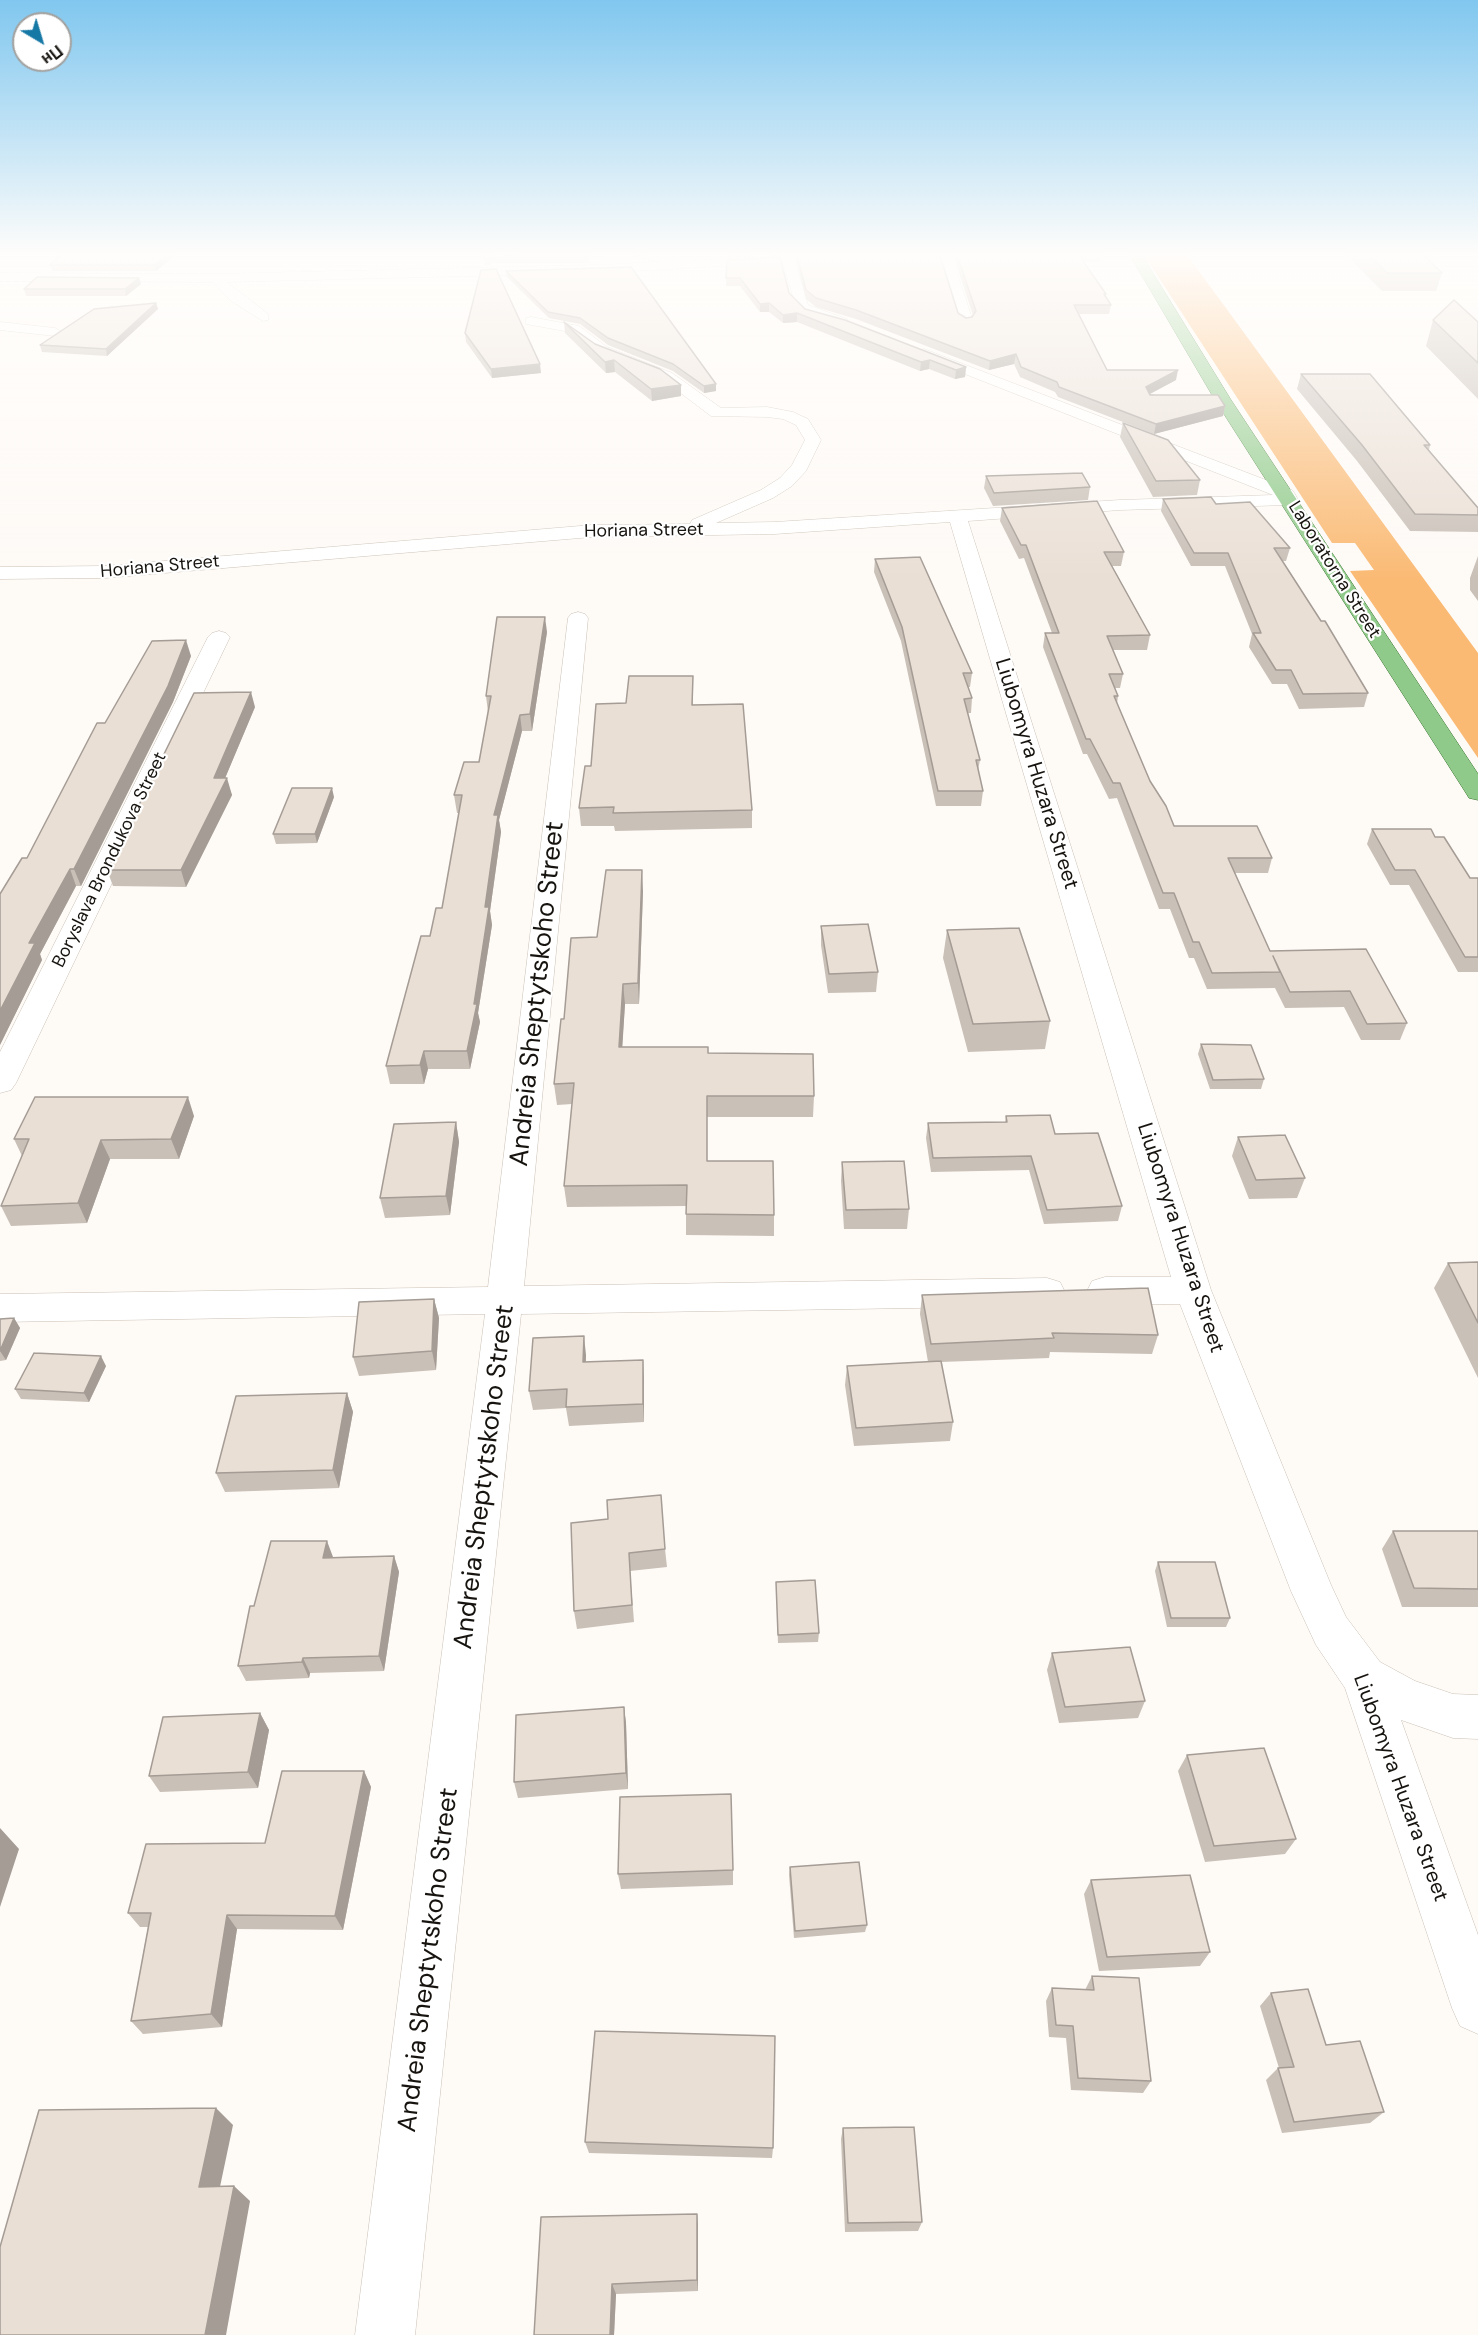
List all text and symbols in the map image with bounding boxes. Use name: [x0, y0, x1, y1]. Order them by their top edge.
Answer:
north arrow: [12, 12, 72, 72]
text: Пн: [37, 40, 67, 70]
street label: Laboratorna Street: [1283, 498, 1385, 642]
street label: Horiana Street: [584, 519, 704, 543]
street label: Horiana Street: [99, 551, 221, 583]
street label: Liubomyra Huzara Street: [989, 655, 1083, 893]
street label: Boryslava Brondukova Street: [48, 749, 172, 971]
street label: Andreia Sheptytskoho Street: [504, 820, 572, 1168]
street label: Liubomyra Huzara Street: [1131, 1120, 1229, 1356]
street label: Andreia Sheptytskoho Street: [448, 1303, 522, 1651]
street label: Liubomyra Huzara Street: [1347, 1671, 1453, 1905]
street label: Andreia Sheptytskoho Street: [392, 1786, 466, 2134]

